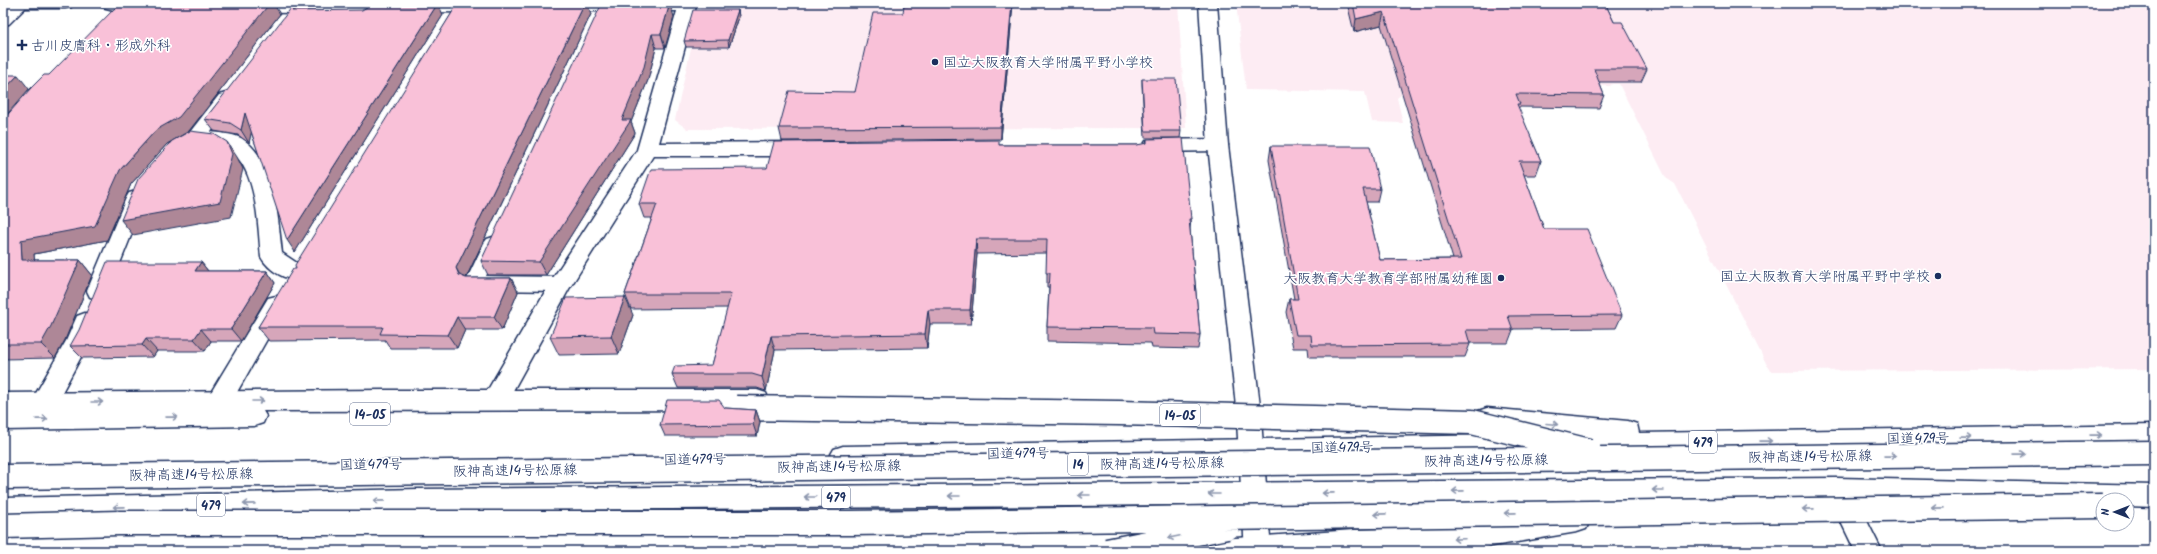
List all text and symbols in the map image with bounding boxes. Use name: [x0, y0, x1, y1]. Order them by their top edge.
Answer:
place label: 古川皮膚科・形成外科: [31, 35, 171, 57]
marker: 古川皮膚科・形成外科: [16, 39, 28, 51]
place label: 国立大阪教育大学附属平野小学校: [943, 52, 1153, 74]
marker: 国立大阪教育大学附属平野小学校: [930, 57, 940, 67]
place label: 国立大阪教育大学附属平野中学校: [1720, 266, 1930, 288]
place label: 大阪教育大学教育学部附属幼稚園: [1283, 268, 1493, 290]
marker: 国立大阪教育大学附属平野中学校: [1933, 271, 1943, 281]
marker: 大阪教育大学教育学部附属幼稚園: [1496, 273, 1506, 283]
one-way arrow: [251, 397, 264, 405]
one-way arrow: [90, 398, 103, 406]
road number: 14-05: [350, 403, 390, 425]
road number: 14-05: [1160, 404, 1200, 426]
one-way arrow: [165, 413, 178, 421]
one-way arrow: [35, 416, 48, 423]
one-way arrow: [1545, 420, 1558, 428]
street label: 国道479号: [1886, 427, 1950, 451]
road number: 479: [1689, 431, 1717, 453]
one-way arrow: [2089, 431, 2102, 439]
one-way arrow: [1959, 434, 1972, 441]
street label: 国道479号: [1310, 436, 1374, 460]
one-way arrow: [1759, 437, 1772, 445]
street label: 国道479号: [986, 442, 1050, 466]
street label: 阪神高速14号松原線: [1748, 445, 1872, 469]
street label: 国道479号: [663, 448, 727, 472]
street label: 阪神高速14号松原線: [1424, 449, 1548, 473]
one-way arrow: [2013, 450, 2026, 458]
street label: 阪神高速14号松原線: [1100, 452, 1224, 476]
one-way arrow: [1883, 452, 1896, 460]
street label: 国道479号: [339, 453, 403, 477]
road number: 14: [1068, 453, 1088, 475]
street label: 阪神高速14号松原線: [777, 455, 901, 479]
street label: 阪神高速14号松原線: [453, 459, 577, 483]
street label: 阪神高速14号松原線: [129, 463, 253, 487]
road number: 479: [822, 486, 850, 508]
one-way arrow: [1652, 486, 1665, 494]
one-way arrow: [1452, 487, 1465, 495]
one-way arrow: [1322, 489, 1335, 497]
one-way arrow: [1208, 490, 1221, 498]
one-way arrow: [1078, 491, 1091, 499]
one-way arrow: [948, 492, 961, 500]
north arrow: [2095, 492, 2135, 532]
one-way arrow: [804, 493, 817, 501]
road number: 479: [197, 494, 225, 516]
one-way arrow: [373, 497, 386, 505]
one-way arrow: [243, 500, 256, 508]
one-way arrow: [113, 503, 126, 510]
one-way arrow: [1932, 504, 1945, 511]
one-way arrow: [1802, 505, 1815, 513]
text: N: [2097, 508, 2115, 515]
one-way arrow: [1504, 509, 1517, 517]
one-way arrow: [1374, 510, 1387, 518]
one-way arrow: [1168, 534, 1181, 542]
one-way arrow: [1453, 535, 1466, 542]

